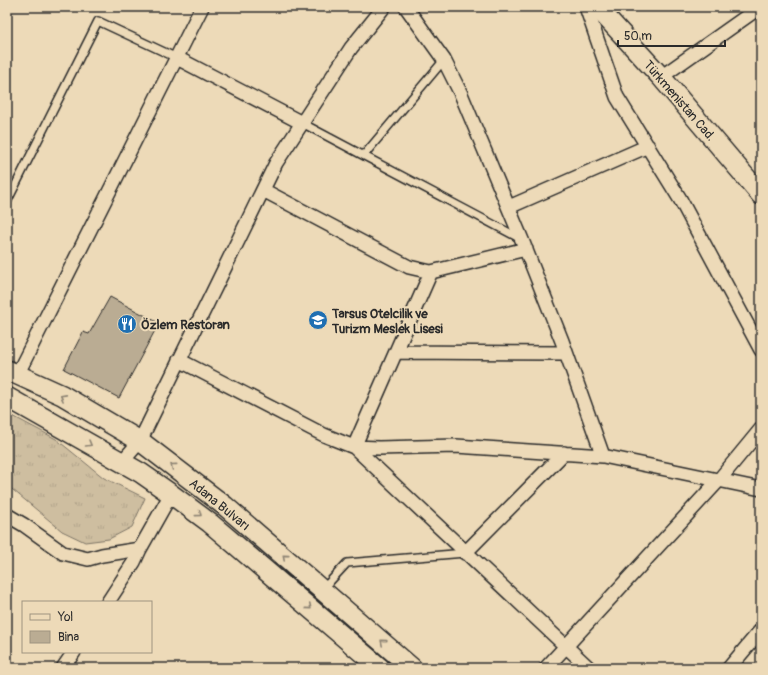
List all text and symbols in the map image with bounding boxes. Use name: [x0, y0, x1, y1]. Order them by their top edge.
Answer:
scale bar: [618, 22, 725, 48]
text: 50 m: [624, 29, 652, 44]
street label: Türkmenistan Cad.: [640, 57, 719, 144]
place label: Tarsus Otelcilik ve Turizm Meslek Lisesi: [331, 306, 443, 337]
school or university icon: Tarsus Otelcilik ve Turizm Meslek Lisesi: [307, 309, 329, 331]
restaurant icon: Özlem Restoran: [116, 313, 138, 335]
place label: Özlem Restoran: [141, 317, 231, 333]
one-way arrow: [60, 394, 68, 401]
one-way arrow: [85, 439, 92, 446]
one-way arrow: [170, 464, 177, 471]
street label: Adana Bulvarı: [186, 475, 253, 534]
one-way arrow: [194, 509, 201, 516]
one-way arrow: [282, 555, 289, 562]
legend: [22, 601, 152, 653]
one-way arrow: [304, 602, 311, 609]
text: Yol: [57, 610, 73, 625]
text: Bina: [58, 630, 80, 645]
one-way arrow: [380, 640, 388, 647]

